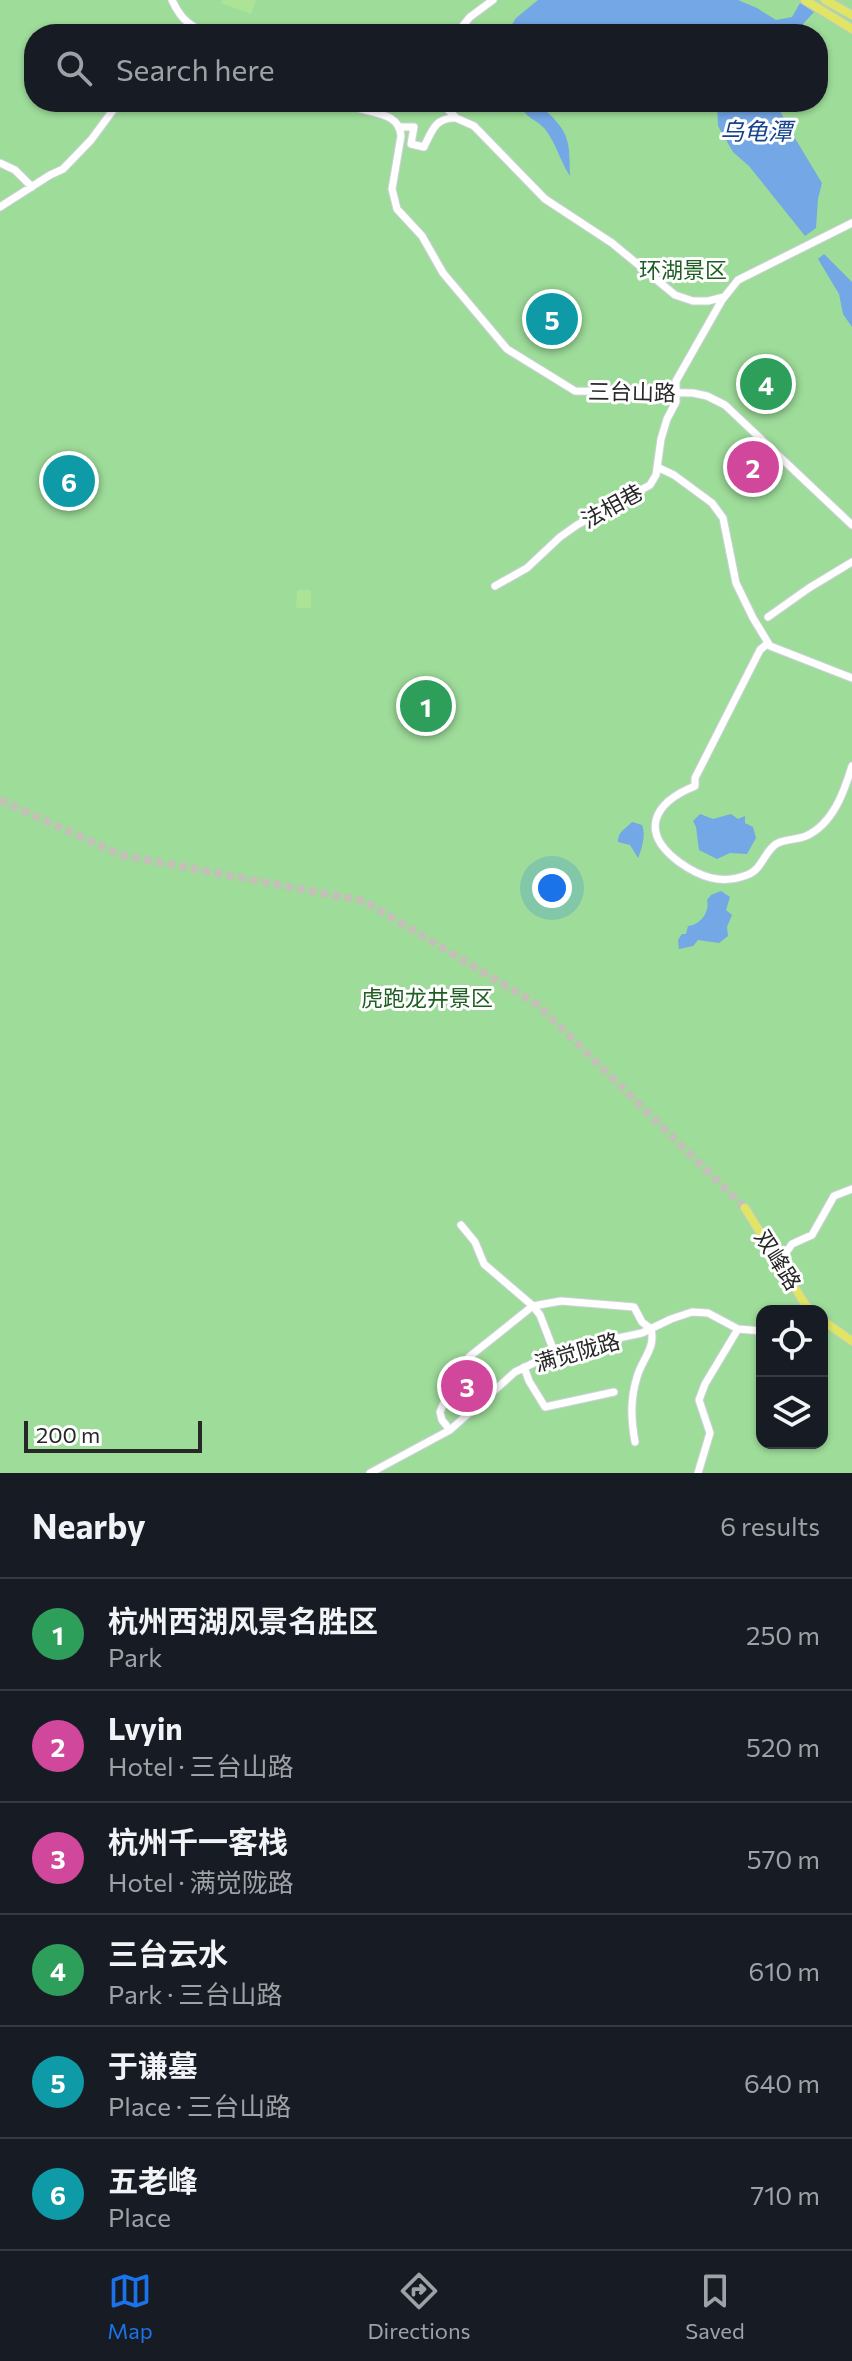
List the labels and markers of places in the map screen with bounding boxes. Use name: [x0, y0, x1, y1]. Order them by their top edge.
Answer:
pin: 5: [526, 289, 578, 349]
pin: 4: [740, 354, 792, 414]
pin: 2: [727, 437, 779, 497]
pin: 6: [43, 451, 95, 511]
pin: 1: [400, 676, 452, 736]
pin: 3: [441, 1356, 493, 1416]

